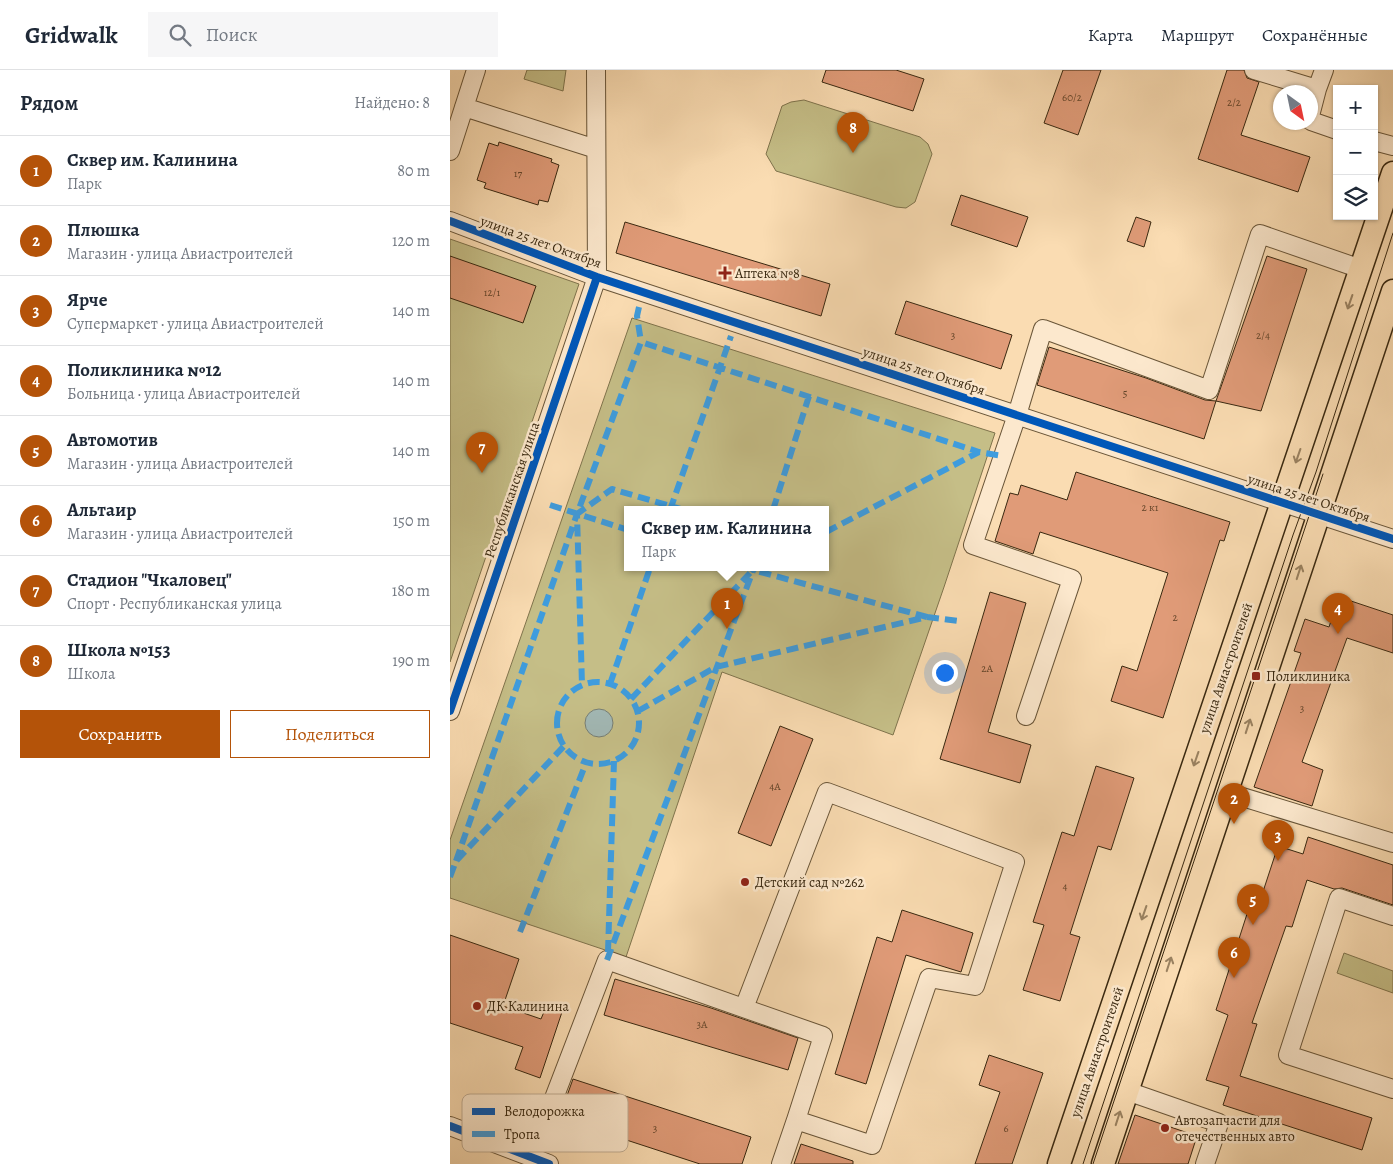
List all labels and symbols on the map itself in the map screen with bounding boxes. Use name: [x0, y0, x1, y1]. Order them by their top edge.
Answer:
north arrow: [1273, 85, 1318, 130]
house number: 60/2: [1062, 90, 1082, 105]
house number: 2/2: [1227, 95, 1241, 110]
pin: 8: [837, 112, 869, 153]
house number: 17: [514, 166, 523, 181]
street label: улица 25 лет Октября: [477, 211, 604, 273]
place label: Аптека №8: [734, 264, 800, 283]
marker: Аптека №8: [719, 267, 731, 279]
house number: 12/1: [484, 285, 500, 300]
one-way arrow: [1344, 294, 1354, 310]
house number: 3: [951, 328, 955, 343]
house number: 2/4: [1256, 328, 1270, 343]
street label: улица 25 лет Октября: [860, 342, 988, 400]
house number: 5: [1123, 386, 1128, 401]
street label: Республиканская улица: [480, 419, 544, 561]
pin: 7: [466, 432, 498, 473]
one-way arrow: [1293, 448, 1302, 463]
street label: улица 25 лет Октября: [1245, 469, 1373, 527]
house number: 2 к1: [1142, 500, 1159, 515]
one-way arrow: [1295, 565, 1304, 580]
pin: 1: [711, 588, 743, 629]
pin: 4: [1322, 593, 1354, 634]
street label: улица Авиастроителей: [1194, 600, 1257, 737]
house number: 2: [1172, 610, 1178, 625]
your location: [932, 660, 958, 686]
house number: 2А: [981, 661, 993, 676]
place label: Поликлиника: [1266, 667, 1351, 686]
marker: Поликлиника: [1250, 670, 1262, 682]
house number: 3: [1300, 701, 1304, 716]
one-way arrow: [1244, 719, 1253, 735]
one-way arrow: [1190, 751, 1200, 767]
house number: 4А: [769, 779, 781, 794]
pin: 2: [1218, 783, 1250, 824]
pin: 3: [1262, 820, 1294, 861]
place label: Детский сад №262: [755, 873, 865, 892]
marker: Детский сад №262: [739, 876, 751, 888]
house number: 4: [1063, 879, 1068, 894]
pin: 5: [1237, 884, 1269, 925]
one-way arrow: [1139, 905, 1148, 920]
pin: 6: [1218, 937, 1250, 978]
one-way arrow: [1165, 956, 1174, 972]
street label: улица Авиастроителей: [1065, 984, 1128, 1121]
place label: ДК Калинина: [487, 997, 570, 1016]
marker: ДК Калинина: [471, 1000, 483, 1012]
house number: 3А: [697, 1017, 708, 1032]
legend: [462, 1094, 628, 1152]
text: Велодорожка: [504, 1102, 585, 1121]
one-way arrow: [1114, 1110, 1123, 1126]
place label: Автозапчасти для отечественных авто: [1174, 1111, 1295, 1146]
house number: 3: [653, 1121, 657, 1136]
house number: 6: [1003, 1121, 1009, 1136]
marker: Автозапчасти для отечественных авто: [1159, 1122, 1171, 1134]
text: Тропа: [504, 1125, 541, 1144]

